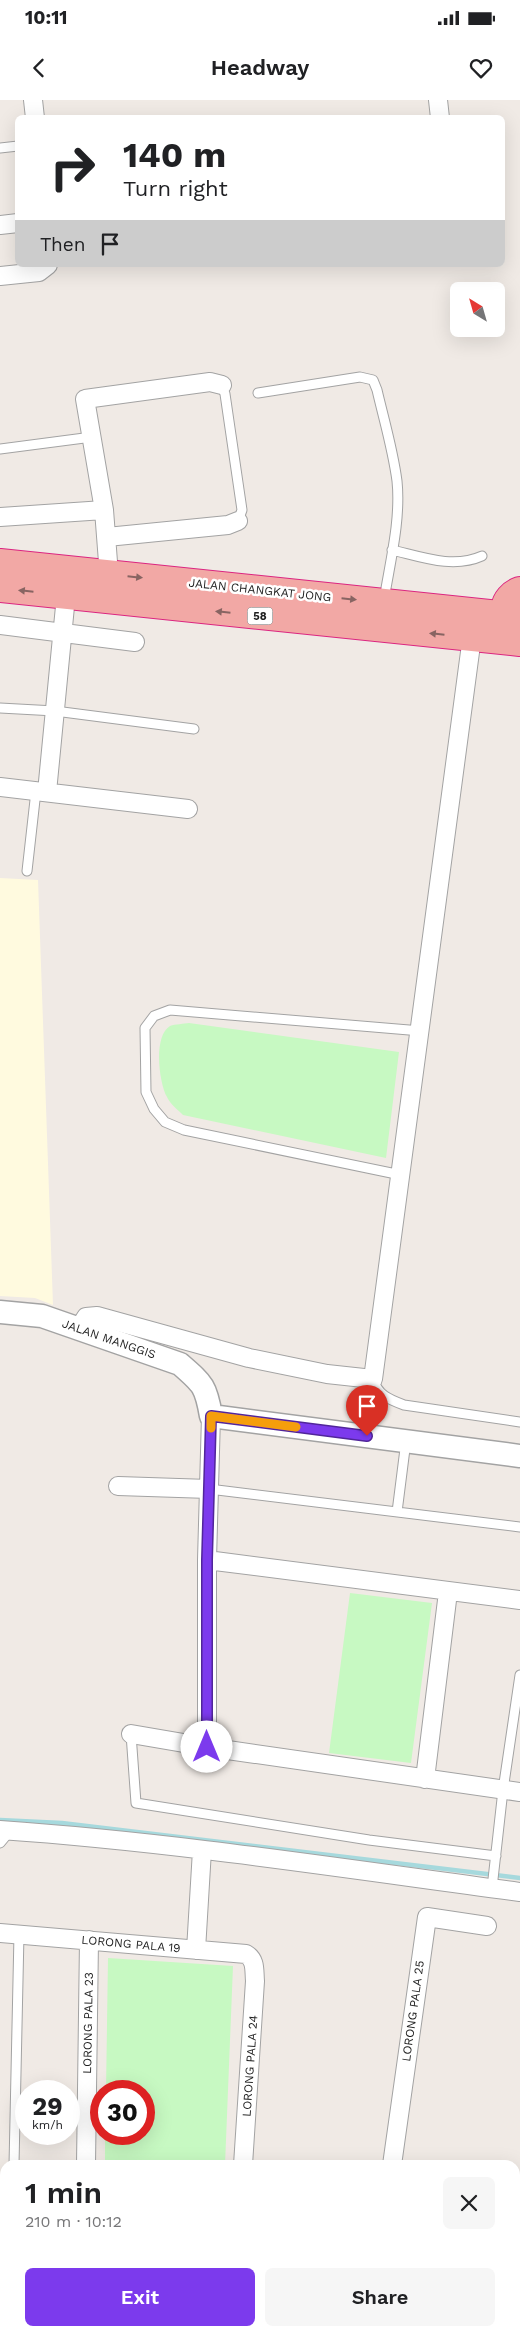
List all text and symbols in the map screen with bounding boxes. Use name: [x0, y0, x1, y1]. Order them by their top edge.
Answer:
text: 10:11: [25, 6, 68, 29]
icon: back: [25, 54, 53, 82]
icon: heart: [467, 54, 495, 82]
text: Headway: [211, 55, 309, 80]
text: 140 m: [123, 134, 226, 176]
icon: right: [40, 135, 105, 200]
text: Turn right: [123, 176, 228, 201]
icon: arrive: [96, 230, 124, 258]
text: Then: [40, 233, 86, 256]
north arrow: [450, 282, 505, 338]
map controls: [450, 282, 505, 337]
one-way arrow: [128, 573, 144, 581]
street label: JALAN CHANGKAT JONG: [188, 576, 332, 604]
one-way arrow: [18, 587, 34, 595]
one-way arrow: [342, 595, 358, 603]
one-way arrow: [215, 608, 231, 616]
road number: 58: [248, 608, 272, 624]
one-way arrow: [428, 630, 444, 638]
street label: JALAN MANGGIS: [60, 1316, 158, 1362]
pin: [346, 1385, 388, 1436]
icon: arrive: [353, 1392, 381, 1420]
position arrow: [180, 1720, 232, 1772]
street label: LORONG PALA 19: [81, 1933, 181, 1955]
street label: LORONG PALA 25: [399, 1960, 427, 2062]
street label: LORONG PALA 23: [80, 1972, 96, 2074]
street label: LORONG PALA 24: [239, 2015, 261, 2117]
speed limit sign: 30: [90, 2080, 155, 2145]
text: 29: [32, 2092, 63, 2121]
text: km/h: [32, 2118, 63, 2132]
text: 1 min: [25, 2175, 102, 2210]
button: close: [443, 2177, 495, 2229]
text: 210 m · 10:12: [25, 2212, 122, 2231]
button: Exit: [25, 2268, 255, 2326]
button: Share: [265, 2268, 495, 2326]

